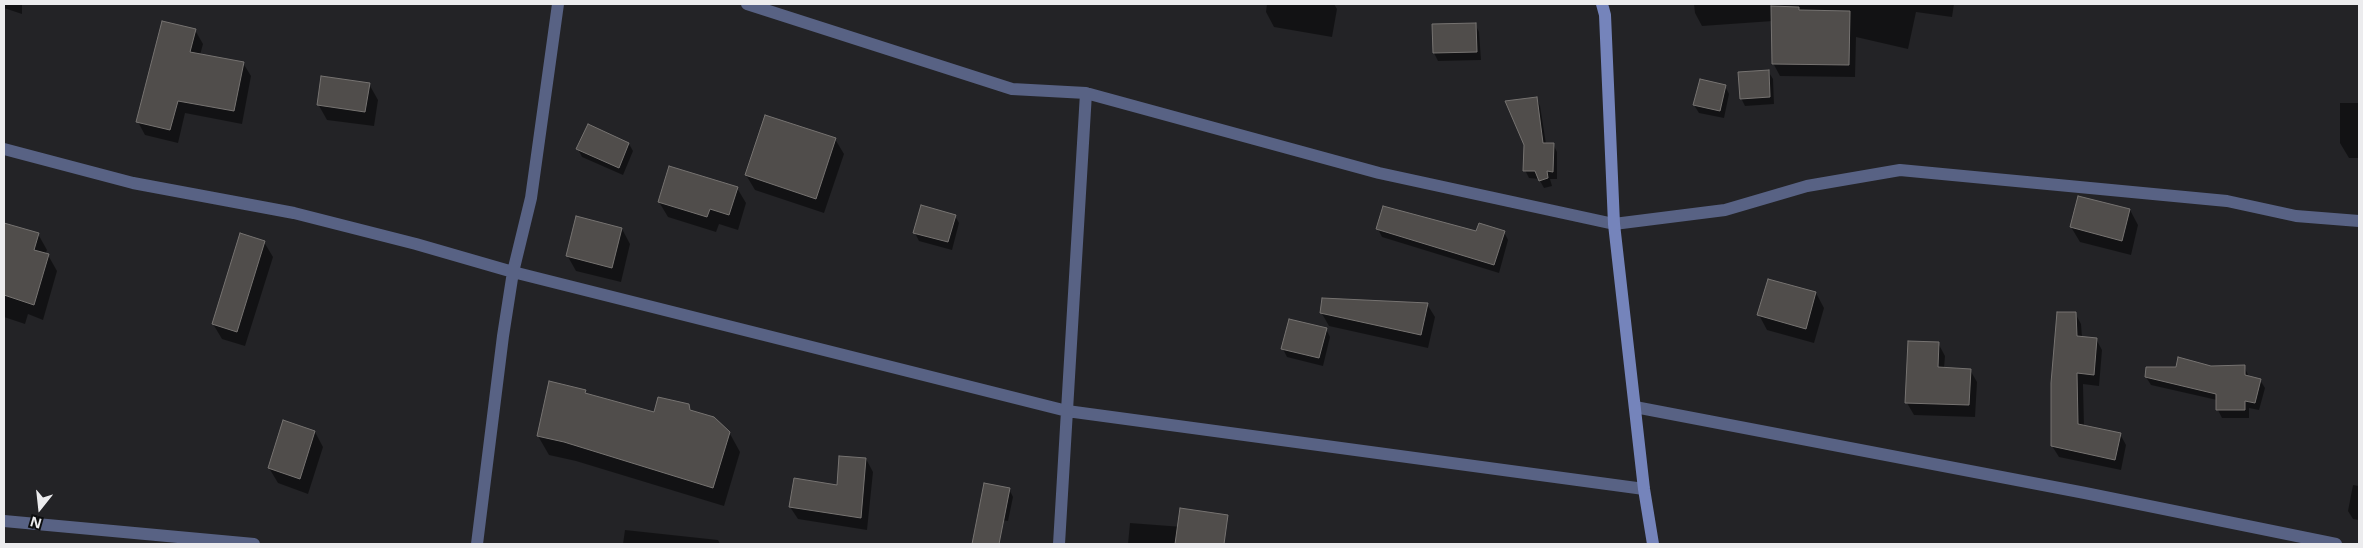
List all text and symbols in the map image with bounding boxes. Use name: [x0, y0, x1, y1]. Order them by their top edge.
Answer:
north arrow: [15, 483, 65, 533]
text: N: [28, 512, 44, 534]

